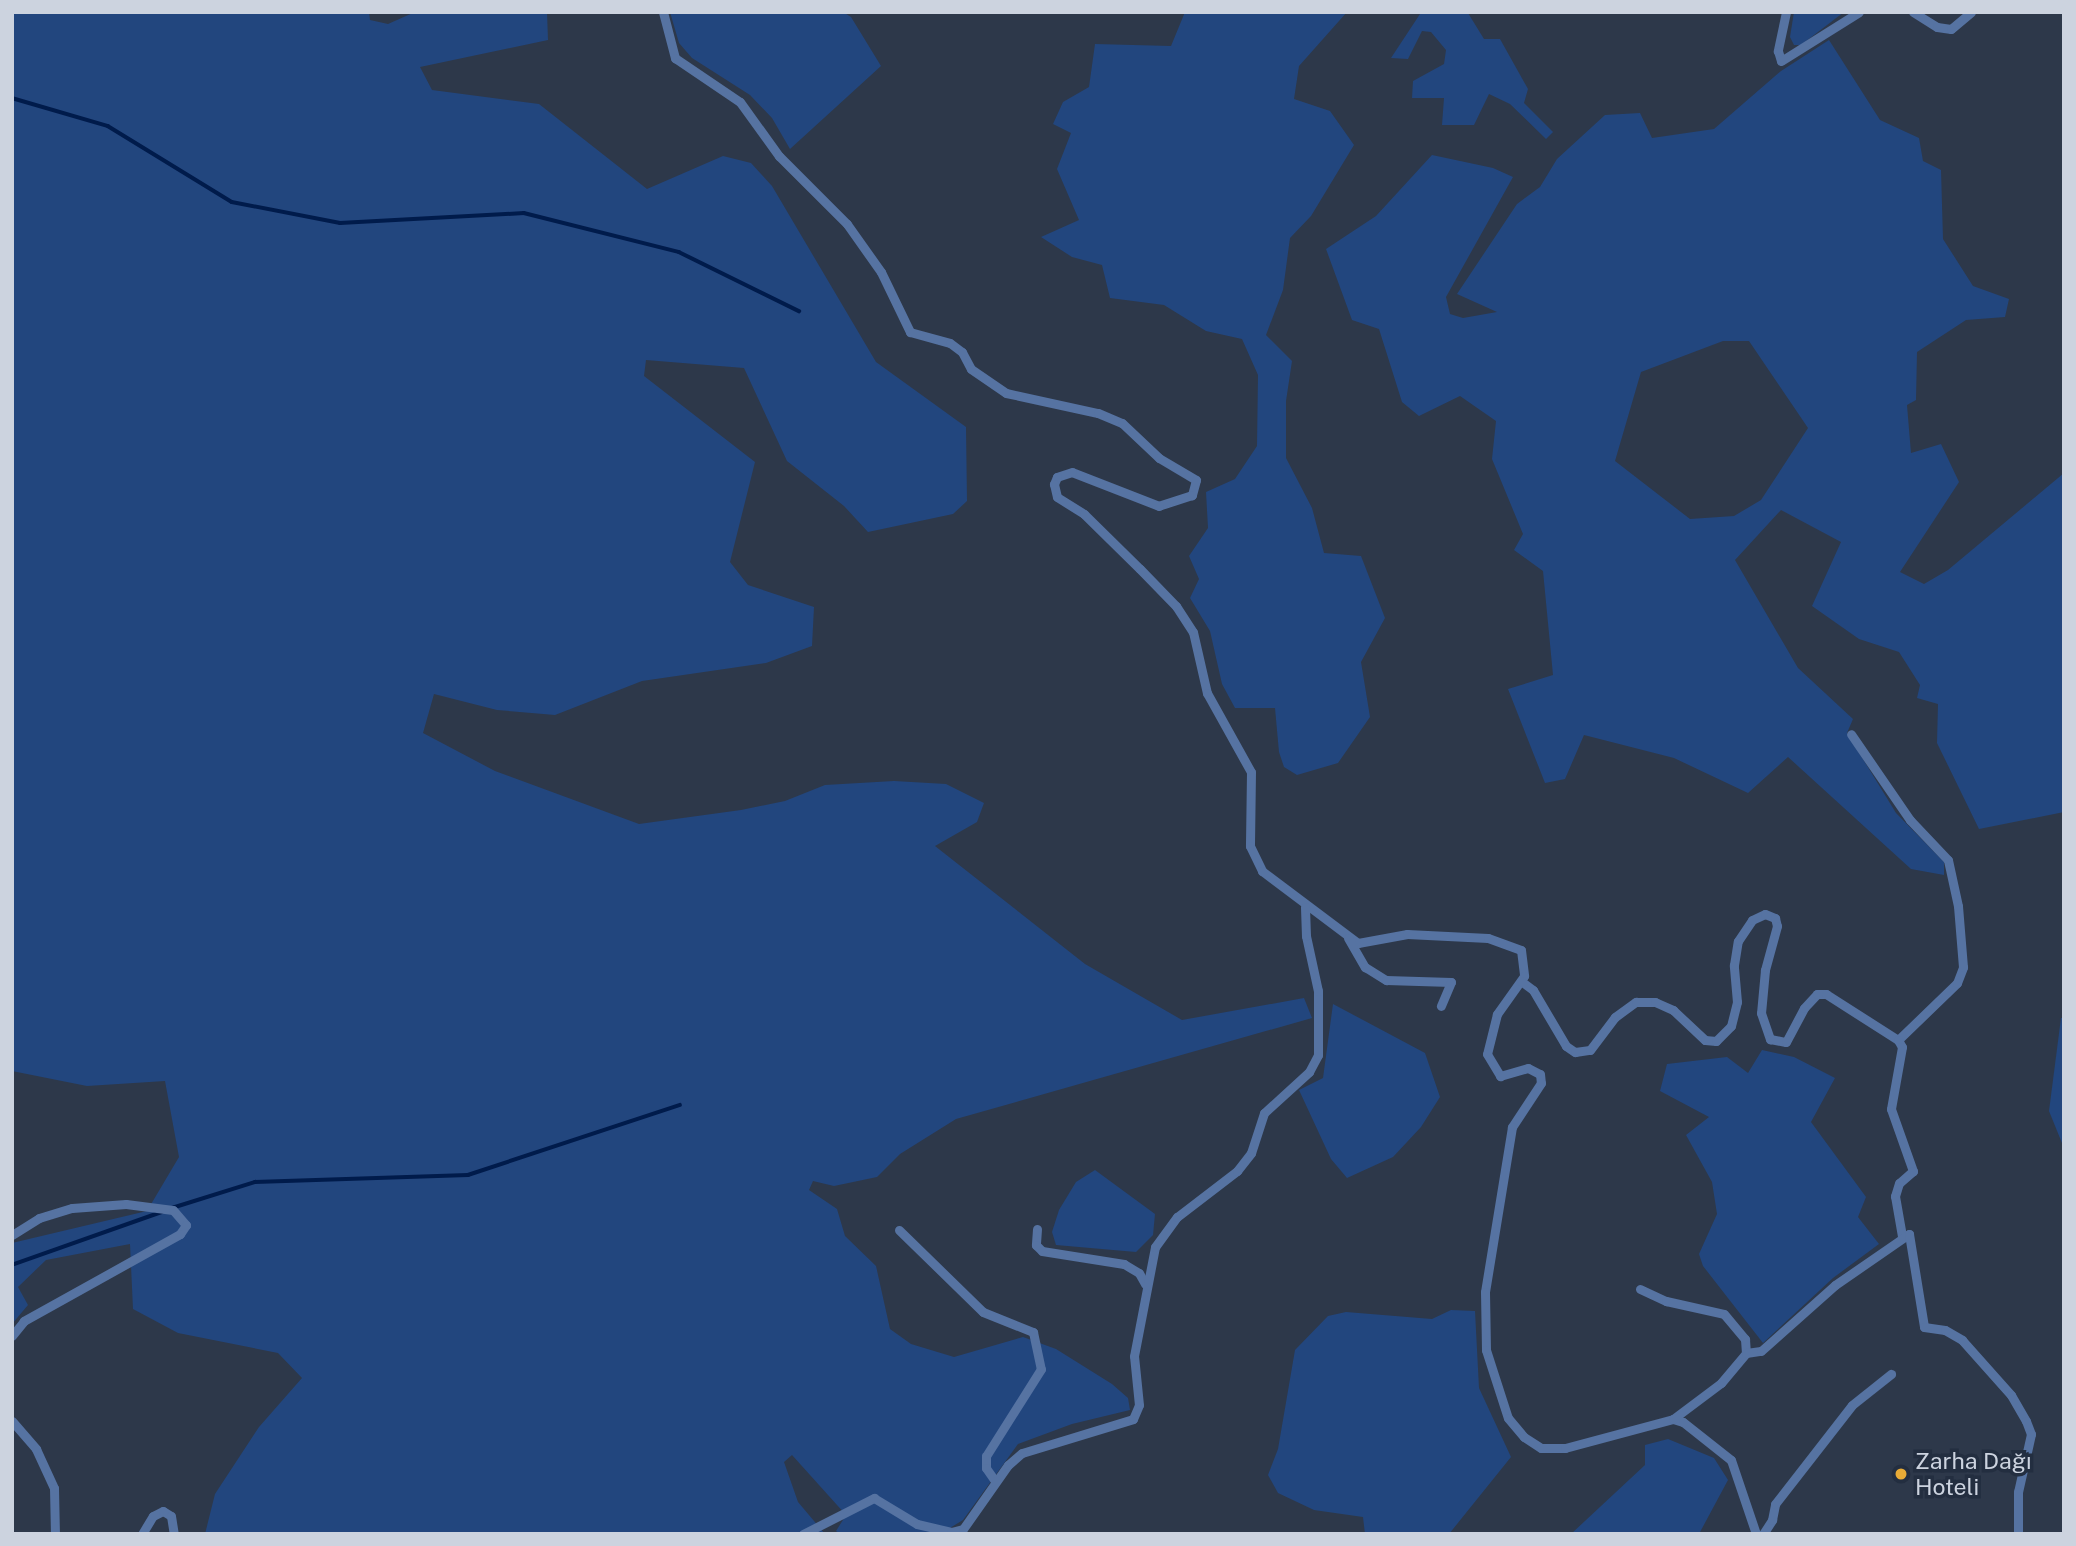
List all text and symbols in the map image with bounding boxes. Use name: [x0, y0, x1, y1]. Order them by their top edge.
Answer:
place label: Zarha Dağı Hoteli: [1915, 1447, 2032, 1501]
marker: Zarha Dağı Hoteli: [1893, 1466, 1909, 1482]

